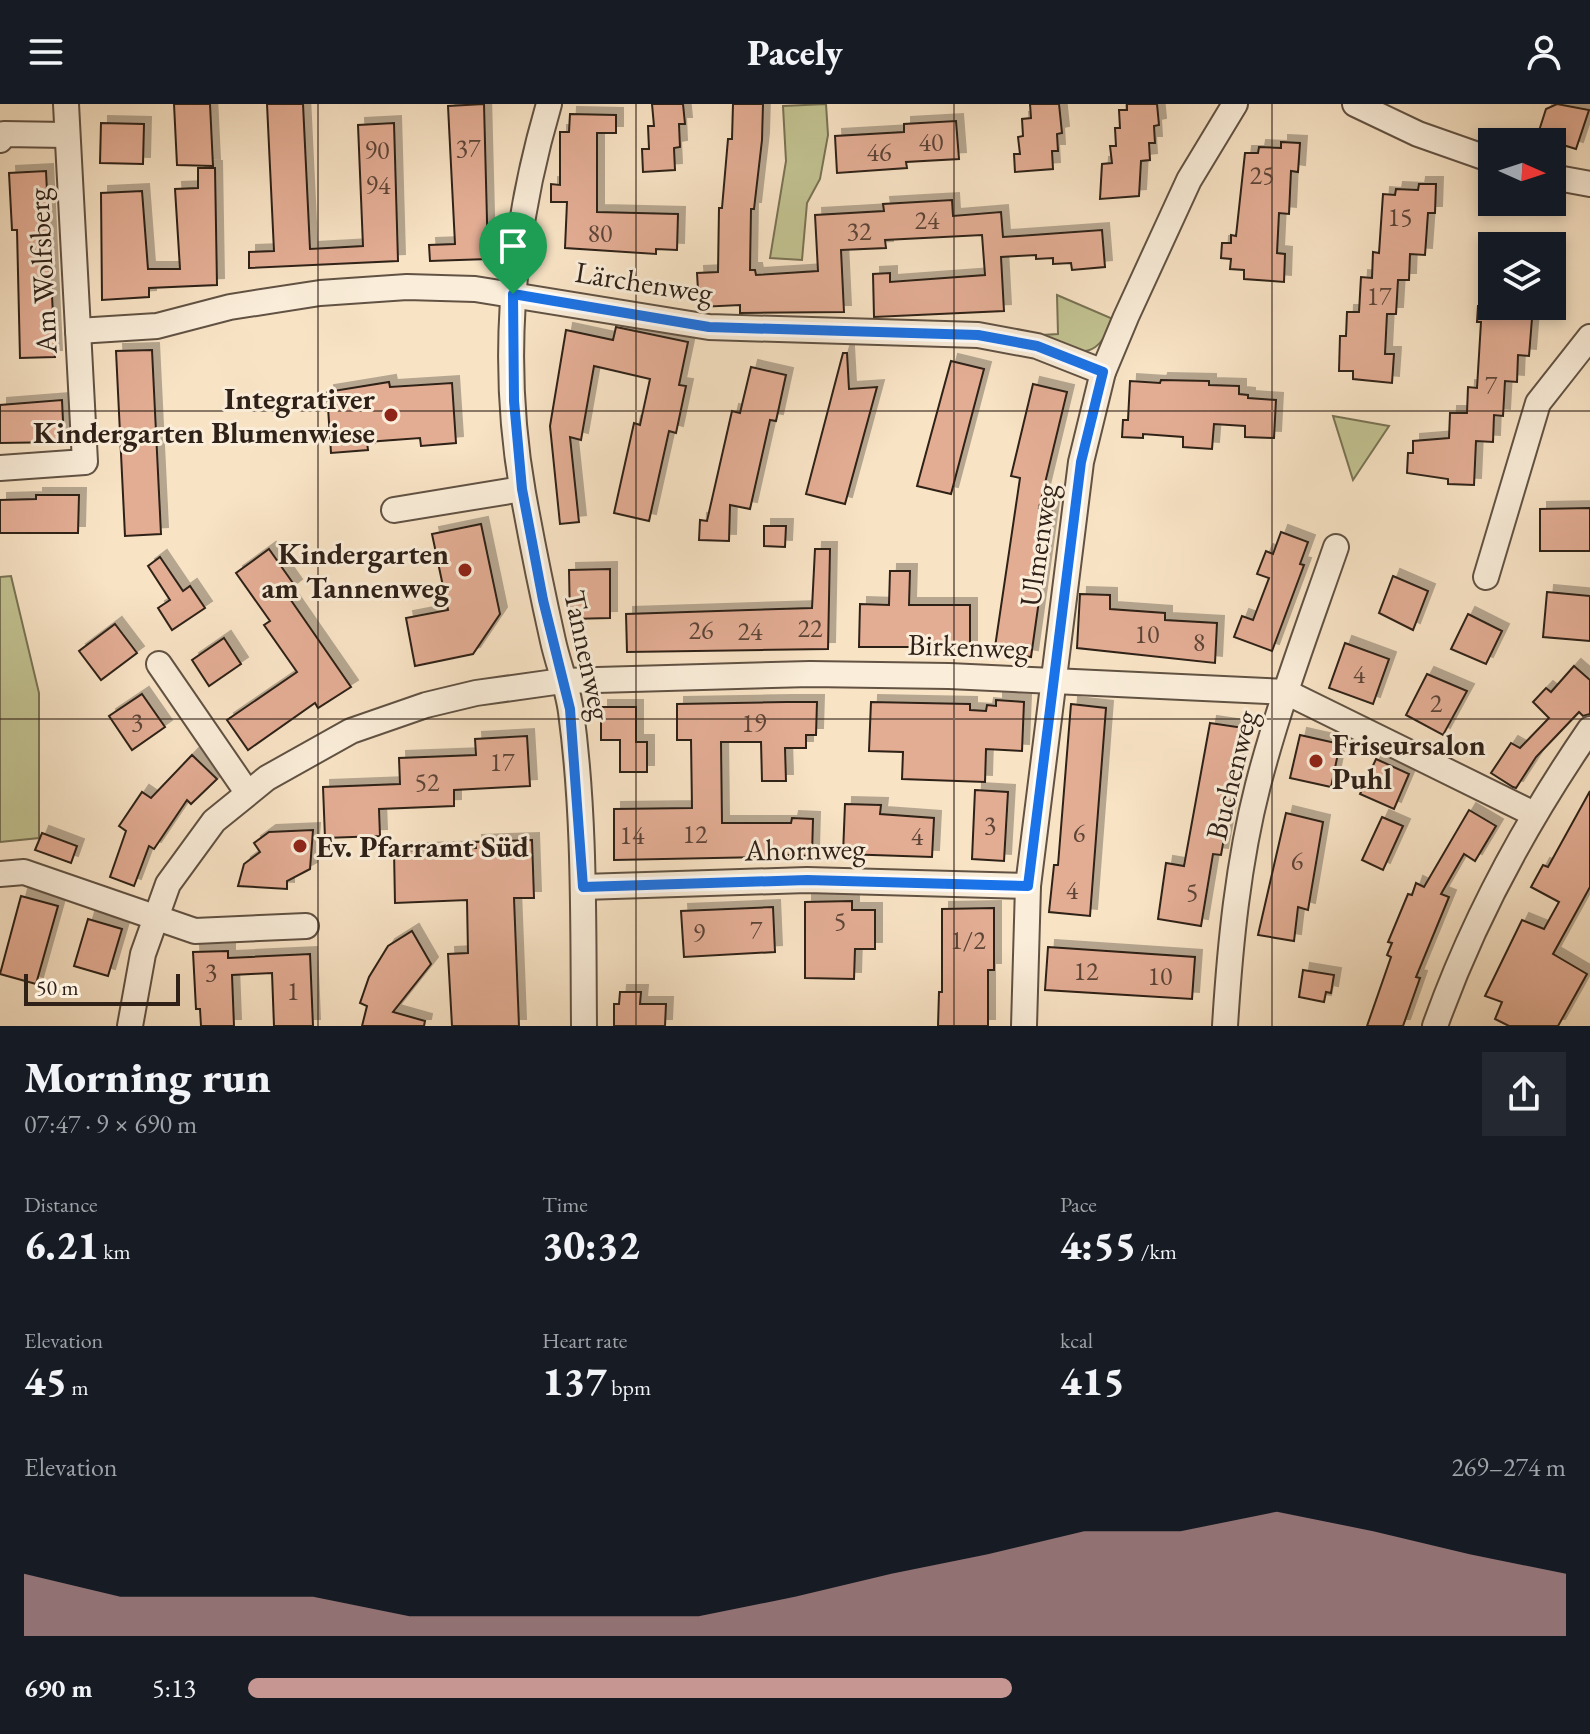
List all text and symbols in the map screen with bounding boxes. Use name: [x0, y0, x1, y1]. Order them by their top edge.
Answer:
text: Pacely: [747, 29, 843, 76]
icon: menu: [24, 30, 68, 74]
icon: person: [1522, 30, 1566, 74]
house number: 40: [919, 125, 943, 159]
north arrow: [1478, 128, 1566, 216]
map controls: [1478, 128, 1566, 320]
house number: 37: [456, 131, 481, 165]
house number: 90: [365, 133, 389, 167]
house number: 46: [867, 135, 891, 169]
house number: 25: [1250, 158, 1274, 192]
house number: 94: [366, 168, 391, 202]
street label: Am Wolfsberg: [18, 186, 66, 356]
house number: 15: [1388, 200, 1412, 234]
house number: 24: [915, 203, 940, 237]
pin: [479, 212, 547, 294]
house number: 32: [847, 214, 872, 248]
house number: 80: [588, 216, 612, 250]
icon: arrive: [491, 224, 535, 268]
button: layers: [1478, 232, 1566, 320]
street label: Lärchenweg: [573, 252, 716, 312]
house number: 17: [1367, 279, 1392, 313]
house number: 7: [1485, 368, 1498, 402]
place label: Integrativer Kindergarten Blumenwiese: [33, 379, 376, 452]
marker: Integrativer Kindergarten Blumenwiese: [382, 406, 400, 424]
street label: Ulmenweg: [1010, 480, 1066, 609]
place label: Kindergarten am Tannenweg: [261, 534, 450, 607]
marker: Kindergarten am Tannenweg: [456, 561, 474, 579]
street label: Tannenweg: [555, 586, 621, 725]
house number: 22: [798, 611, 823, 645]
house number: 26: [689, 613, 713, 647]
house number: 24: [738, 614, 763, 648]
house number: 10: [1135, 617, 1159, 651]
street label: Birkenweg: [907, 624, 1030, 668]
house number: 8: [1193, 625, 1205, 659]
house number: 4: [1353, 657, 1366, 691]
house number: 2: [1430, 686, 1443, 720]
house number: 3: [131, 705, 143, 739]
street label: Buchenweg: [1196, 705, 1266, 844]
house number: 19: [742, 706, 767, 740]
place label: Friseursalon Puhl: [1332, 725, 1486, 798]
house number: 17: [490, 745, 515, 779]
marker: Friseursalon Puhl: [1307, 752, 1325, 770]
house number: 52: [415, 765, 440, 799]
house number: 3: [984, 808, 996, 842]
house number: 6: [1073, 816, 1085, 850]
house number: 12: [683, 817, 708, 851]
house number: 14: [620, 818, 645, 852]
house number: 4: [911, 819, 924, 853]
place label: Ev. Pfarramt Süd: [316, 827, 529, 866]
street label: Ahornweg: [743, 828, 867, 870]
marker: Ev. Pfarramt Süd: [291, 837, 309, 855]
house number: 6: [1291, 844, 1303, 878]
house number: 4: [1066, 873, 1079, 907]
house number: 5: [1186, 875, 1198, 909]
house number: 5: [834, 904, 846, 938]
house number: 7: [750, 913, 763, 947]
house number: 9: [693, 916, 706, 950]
house number: 1/2: [950, 923, 986, 957]
house number: 12: [1074, 954, 1099, 988]
house number: 3: [205, 955, 217, 989]
house number: 10: [1148, 959, 1172, 993]
scale bar: [24, 970, 180, 1006]
text: 50 m: [36, 973, 79, 1002]
house number: 1: [287, 974, 299, 1008]
text: Morning run: [24, 1048, 271, 1105]
button: share: [1482, 1052, 1566, 1136]
text: 07:47 · 9 × 690 m: [24, 1107, 197, 1141]
text: Distance: [24, 1190, 97, 1219]
text: Time: [542, 1190, 588, 1219]
text: Pace: [1060, 1190, 1097, 1219]
text: 6.21: [24, 1219, 99, 1271]
text: 30:32: [542, 1219, 640, 1271]
text: 4:55: [1060, 1219, 1136, 1271]
text: km: [99, 1237, 131, 1266]
text: /km: [1136, 1237, 1177, 1266]
text: Elevation: [24, 1326, 103, 1355]
text: Heart rate: [542, 1326, 627, 1355]
text: kcal: [1060, 1326, 1093, 1355]
text: 45: [24, 1355, 67, 1407]
text: 137: [542, 1355, 607, 1407]
text: 415: [1060, 1355, 1125, 1407]
text: m: [67, 1373, 89, 1402]
text: bpm: [607, 1373, 651, 1402]
text: Elevation: [24, 1450, 118, 1484]
text: 269–274 m: [1451, 1450, 1566, 1484]
text: 690 m: [24, 1671, 92, 1705]
text: 5:13: [152, 1671, 196, 1705]

